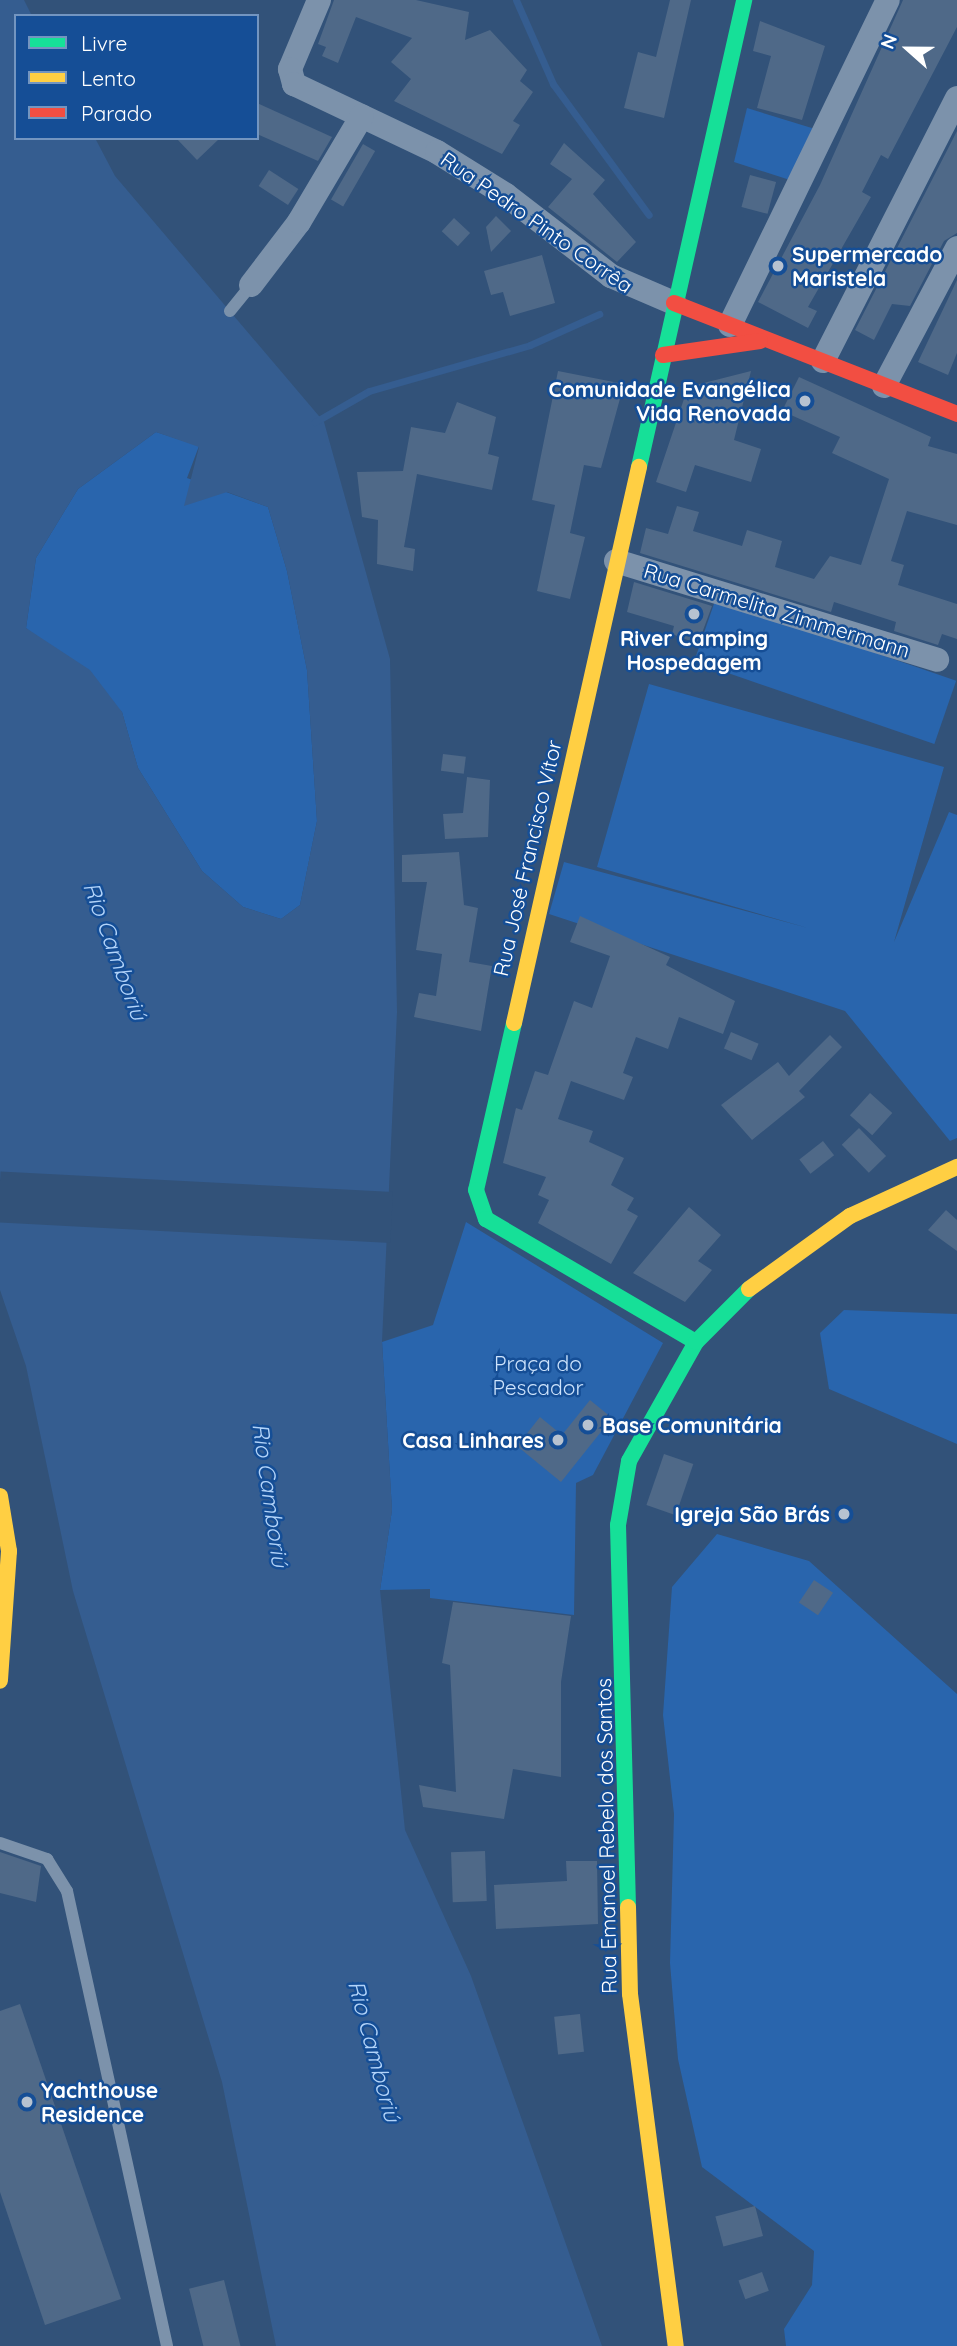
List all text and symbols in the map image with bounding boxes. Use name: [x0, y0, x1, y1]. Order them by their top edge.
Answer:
legend: [14, 14, 259, 140]
north arrow: [873, 14, 943, 84]
text: Livre: [81, 30, 127, 56]
text: N: [875, 31, 902, 52]
text: Lento: [81, 65, 136, 91]
text: Parado: [81, 100, 152, 126]
street label: Rua Pedro Pinto Corrêa: [436, 146, 638, 298]
place label: Supermercado Maristela: [792, 241, 942, 291]
marker: Supermercado Maristela: [770, 258, 786, 274]
place label: Comunidade Evangélica Vida Renovada: [548, 376, 791, 426]
marker: Comunidade Evangélica Vida Renovada: [797, 393, 813, 409]
street label: Rua Carmelita Zimmermann: [641, 557, 913, 663]
marker: River Camping Hospedagem: [686, 606, 702, 622]
place label: River Camping Hospedagem: [620, 625, 768, 675]
street label: Rua José Francisco Vítor: [488, 737, 566, 979]
water label: Rio Camboriú: [77, 878, 153, 1024]
park label: Praça do Pescador: [492, 1350, 584, 1400]
place label: Base Comunitária: [602, 1412, 782, 1438]
marker: Base Comunitária: [580, 1417, 596, 1433]
water label: Rio Camboriú: [246, 1421, 294, 1569]
place label: Casa Linhares: [402, 1427, 544, 1453]
marker: Casa Linhares: [550, 1432, 566, 1448]
place label: Igreja São Brás: [674, 1501, 830, 1527]
marker: Igreja São Brás: [836, 1506, 852, 1522]
street label: Rua Emanoel Rebelo dos Santos: [591, 1678, 621, 1994]
water label: Rio Camboriú: [342, 1977, 406, 2125]
place label: Yachthouse Residence: [41, 2077, 158, 2127]
marker: Yachthouse Residence: [19, 2094, 35, 2110]

